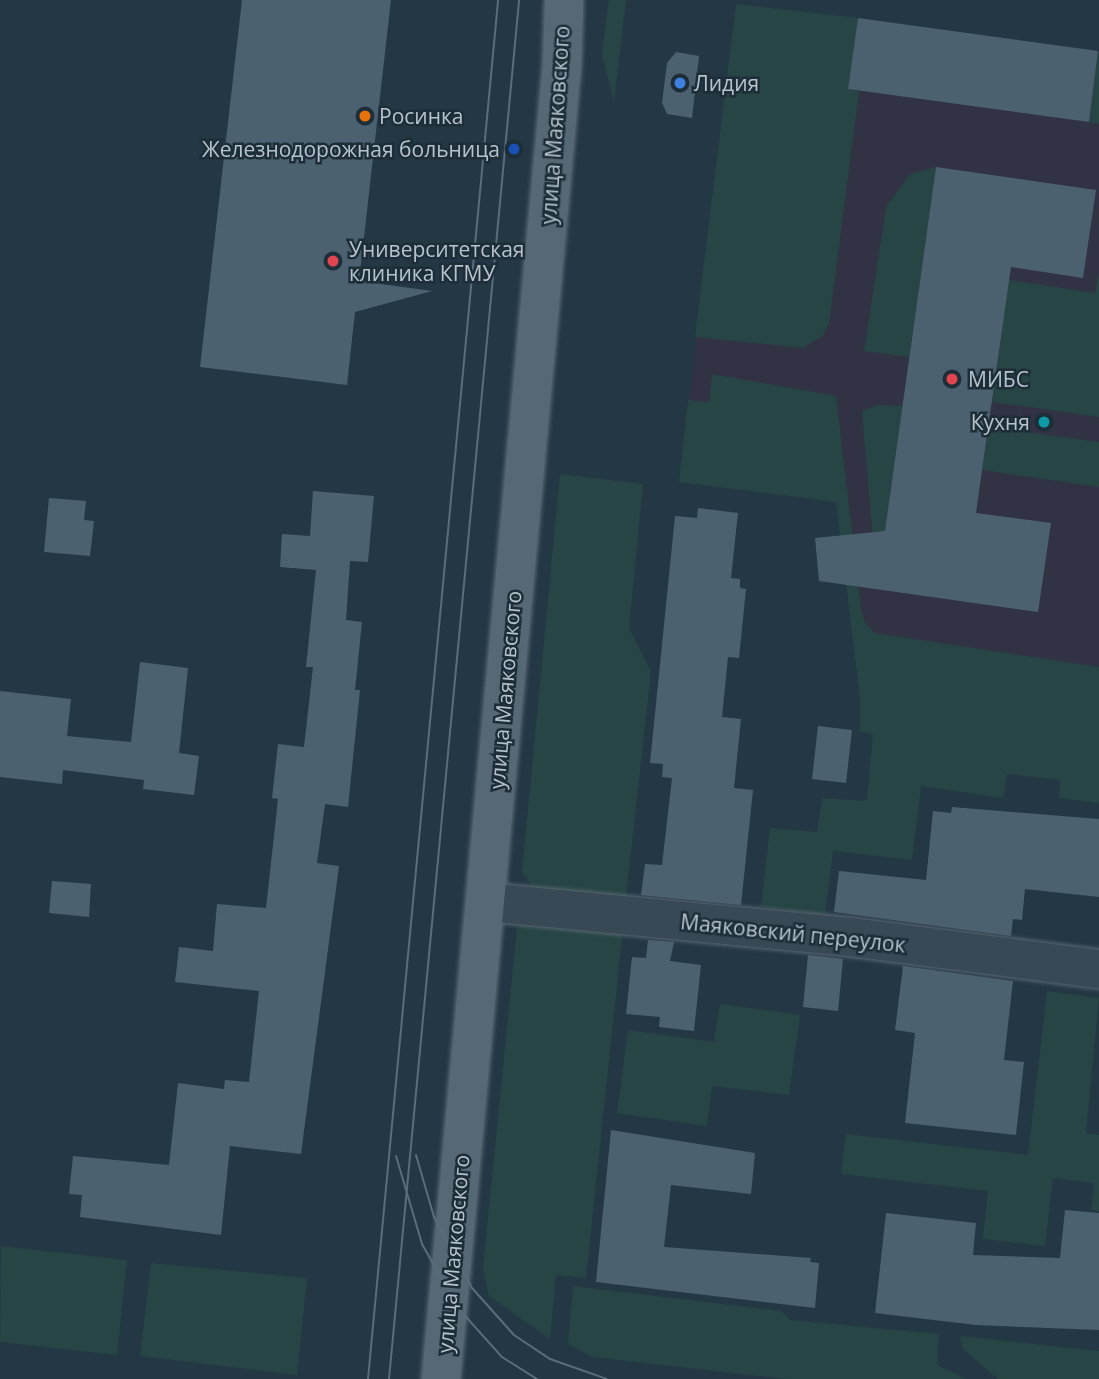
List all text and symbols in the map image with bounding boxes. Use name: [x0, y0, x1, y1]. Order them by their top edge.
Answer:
street label: улица Маяковского: [535, 25, 575, 225]
place label: Лидия: [694, 70, 759, 96]
marker: Лидия: [672, 75, 688, 91]
place label: Росинка: [379, 103, 463, 129]
marker: Росинка: [357, 108, 373, 124]
place label: Железнодорожная больница: [202, 136, 500, 162]
marker: Железнодорожная больница: [506, 141, 522, 157]
place label: Университетская клиника КГМУ: [349, 236, 524, 286]
marker: Университетская клиника КГМУ: [323, 251, 343, 271]
place label: МИБС: [968, 366, 1029, 392]
marker: МИБС: [942, 369, 962, 389]
place label: Кухня: [971, 409, 1030, 435]
marker: Кухня: [1036, 414, 1052, 430]
street label: улица Маяковского: [484, 590, 526, 790]
street label: Маяковский переулок: [679, 909, 907, 957]
street label: улица Маяковского: [432, 1154, 474, 1354]

